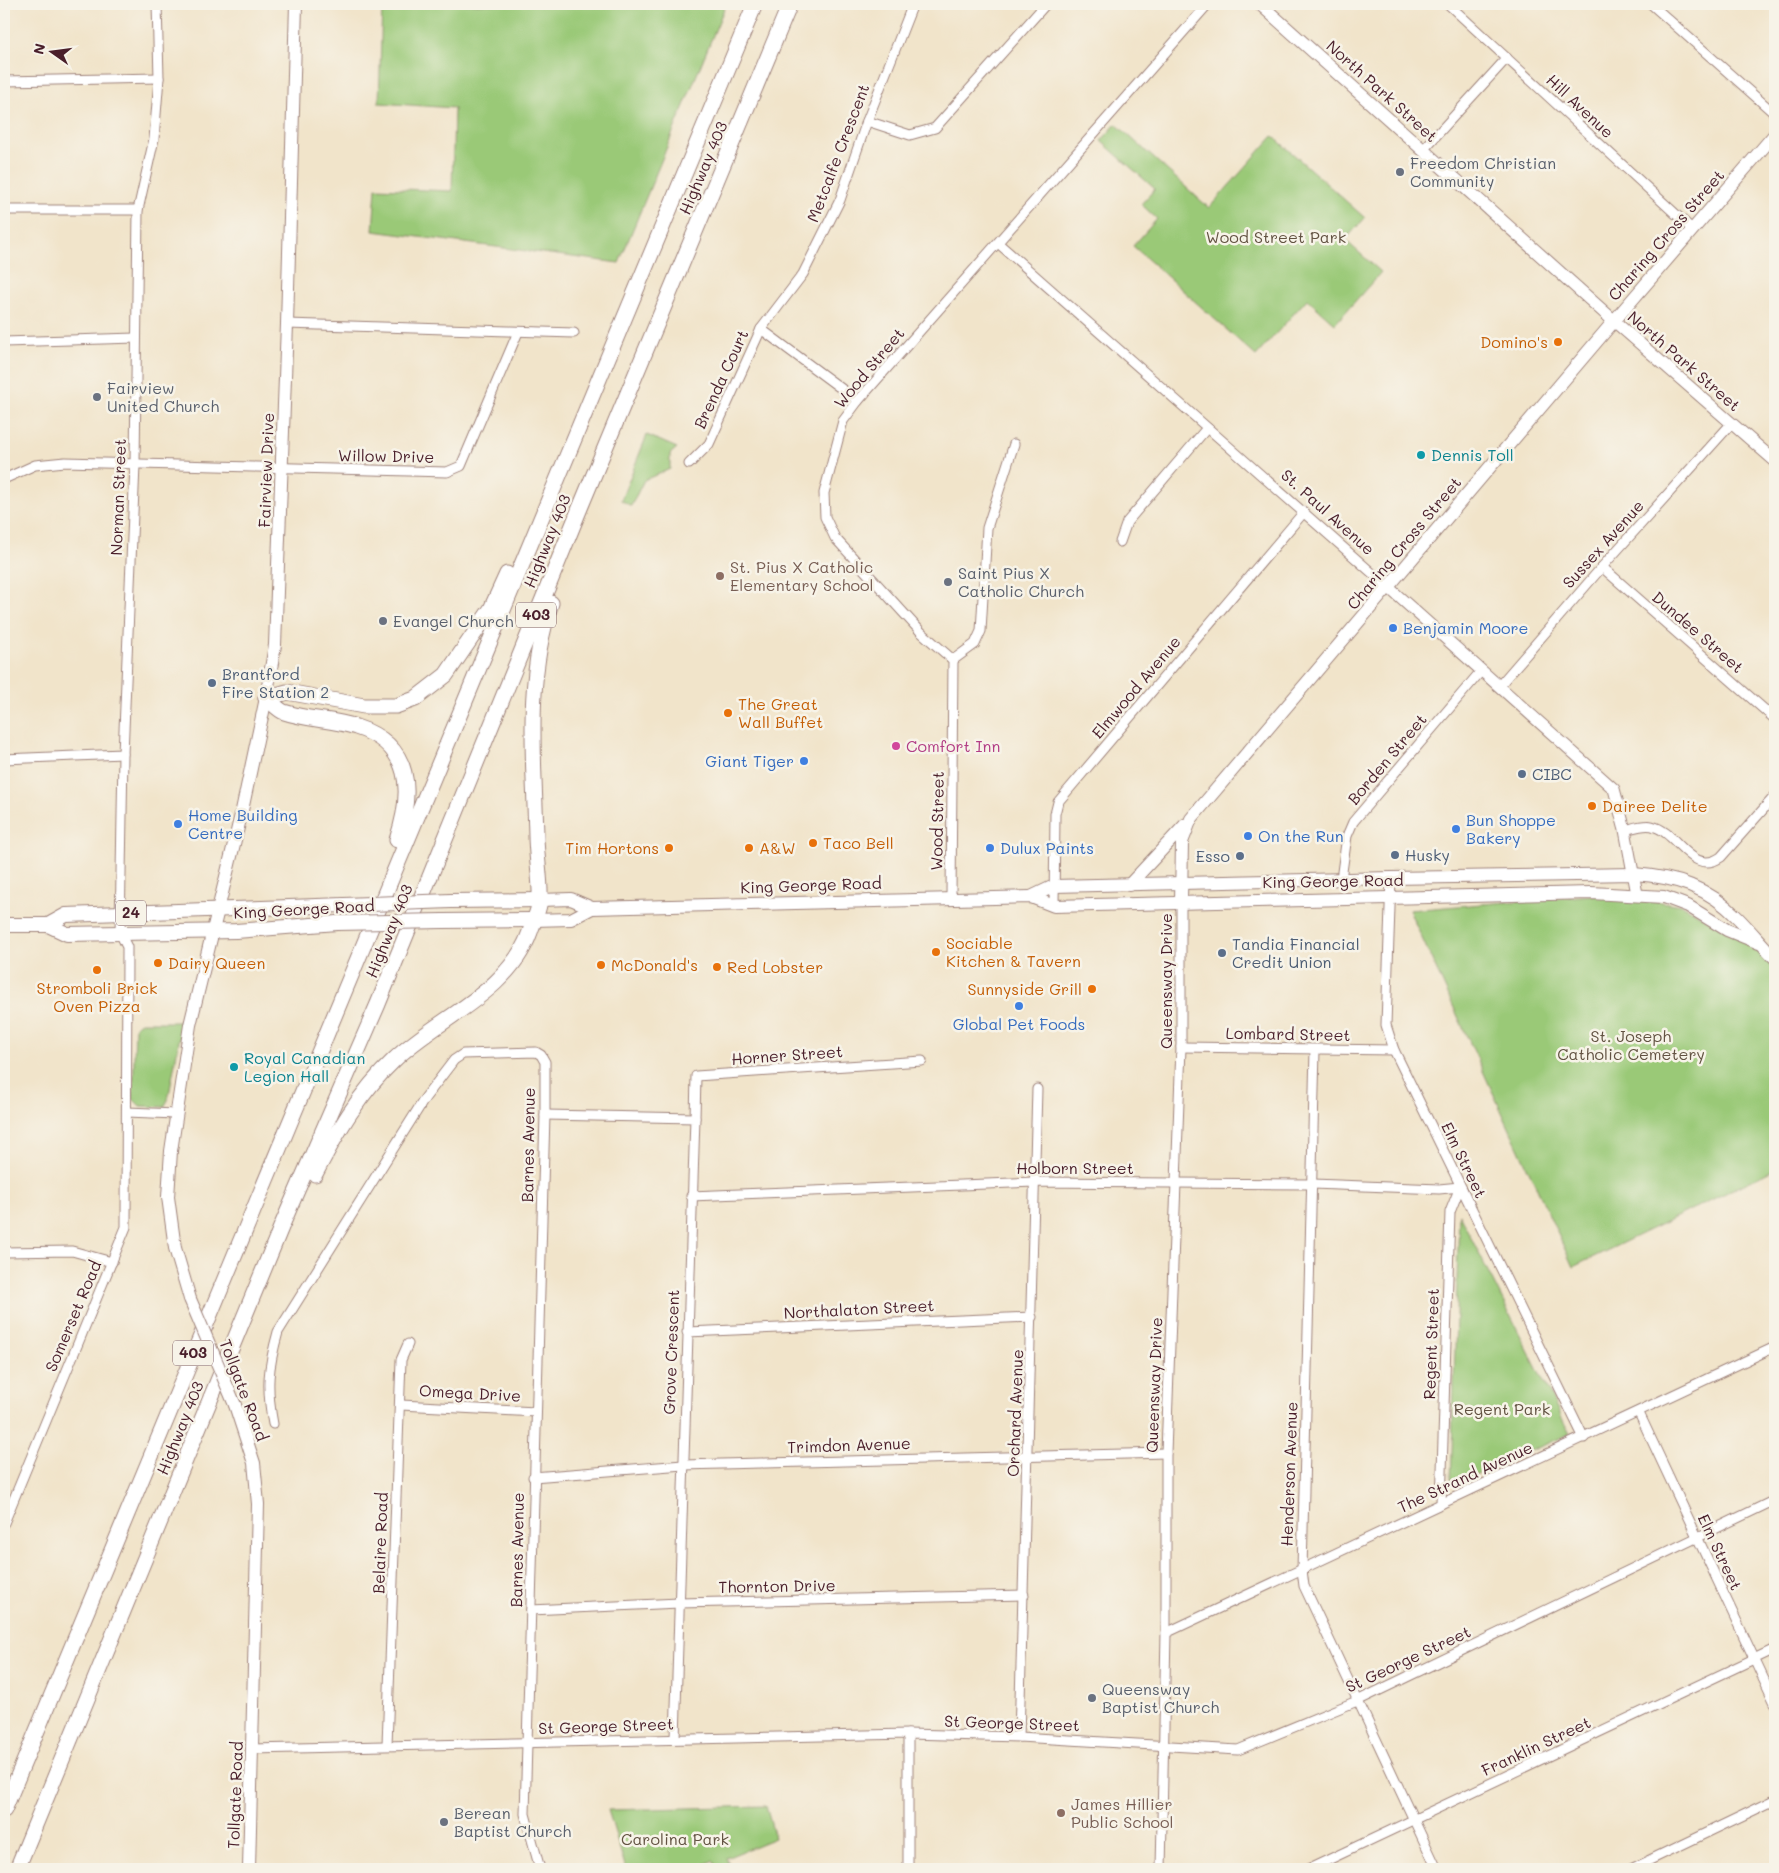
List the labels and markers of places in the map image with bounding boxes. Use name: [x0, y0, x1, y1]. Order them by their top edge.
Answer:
place label: Freedom Christian Community: [1410, 152, 1556, 191]
marker: Freedom Christian Community: [1394, 166, 1406, 178]
place label: Domino's: [1480, 331, 1548, 352]
marker: Domino's: [1552, 336, 1564, 348]
place label: Fairview United Church: [107, 377, 219, 416]
marker: Fairview United Church: [91, 391, 103, 403]
place label: Dennis Toll: [1431, 444, 1514, 465]
marker: Dennis Toll: [1415, 449, 1427, 461]
place label: St. Pius X Catholic Elementary School: [730, 556, 874, 595]
place label: Saint Pius X Catholic Church: [958, 562, 1084, 601]
marker: St. Pius X Catholic Elementary School: [714, 570, 726, 582]
marker: Saint Pius X Catholic Church: [942, 576, 954, 588]
place label: Evangel Church: [393, 610, 513, 631]
marker: Evangel Church: [377, 615, 389, 627]
place label: Benjamin Moore: [1403, 617, 1528, 638]
marker: Benjamin Moore: [1387, 622, 1399, 634]
place label: Brantford Fire Station 2: [222, 663, 329, 702]
marker: Brantford Fire Station 2: [206, 677, 218, 689]
place label: The Great Wall Buffet: [738, 693, 823, 732]
marker: The Great Wall Buffet: [722, 707, 734, 719]
place label: Comfort Inn: [906, 735, 1000, 756]
marker: Comfort Inn: [890, 740, 902, 752]
place label: Giant Tiger: [705, 750, 794, 771]
marker: Giant Tiger: [798, 755, 810, 767]
place label: CIBC: [1532, 763, 1572, 784]
marker: CIBC: [1516, 768, 1528, 780]
place label: Dairee Delite: [1602, 795, 1708, 816]
marker: Dairee Delite: [1586, 800, 1598, 812]
place label: Home Building Centre: [188, 804, 297, 843]
place label: Bun Shoppe Bakery: [1466, 809, 1556, 848]
marker: Home Building Centre: [172, 818, 184, 830]
marker: Bun Shoppe Bakery: [1450, 823, 1462, 835]
place label: On the Run: [1258, 825, 1344, 846]
marker: On the Run: [1242, 830, 1254, 842]
place label: Taco Bell: [823, 832, 894, 853]
place label: Tim Hortons: [565, 837, 659, 858]
place label: A&W: [759, 837, 796, 858]
marker: Taco Bell: [807, 837, 819, 849]
place label: Dulux Paints: [1000, 837, 1094, 858]
marker: Tim Hortons: [663, 842, 675, 854]
marker: A&W: [743, 842, 755, 854]
marker: Dulux Paints: [984, 842, 996, 854]
place label: Husky: [1405, 844, 1450, 865]
place label: Esso: [1196, 845, 1230, 866]
marker: Husky: [1389, 849, 1401, 861]
marker: Esso: [1234, 850, 1246, 862]
place label: Sociable Kitchen & Tavern: [946, 932, 1081, 971]
place label: Tandia Financial Credit Union: [1232, 933, 1360, 972]
marker: Sociable Kitchen & Tavern: [930, 946, 942, 958]
marker: Tandia Financial Credit Union: [1216, 947, 1228, 959]
place label: Dairy Queen: [168, 952, 265, 973]
place label: McDonald's: [611, 954, 698, 975]
place label: Red Lobster: [727, 956, 823, 977]
marker: Dairy Queen: [152, 957, 164, 969]
marker: McDonald's: [595, 959, 607, 971]
marker: Red Lobster: [711, 961, 723, 973]
marker: Stromboli Brick Oven Pizza: [91, 964, 103, 976]
place label: Stromboli Brick Oven Pizza: [37, 977, 157, 1016]
place label: Sunnyside Grill: [968, 978, 1082, 999]
marker: Sunnyside Grill: [1086, 983, 1098, 995]
marker: Global Pet Foods: [1013, 1000, 1025, 1012]
place label: Global Pet Foods: [953, 1013, 1085, 1034]
place label: Royal Canadian Legion Hall: [244, 1047, 365, 1086]
marker: Royal Canadian Legion Hall: [228, 1061, 240, 1073]
place label: Queensway Baptist Church: [1102, 1678, 1219, 1717]
marker: Queensway Baptist Church: [1086, 1692, 1098, 1704]
place label: James Hillier Public School: [1071, 1793, 1174, 1832]
place label: Berean Baptist Church: [454, 1802, 571, 1841]
marker: James Hillier Public School: [1055, 1807, 1067, 1819]
marker: Berean Baptist Church: [438, 1816, 450, 1828]

